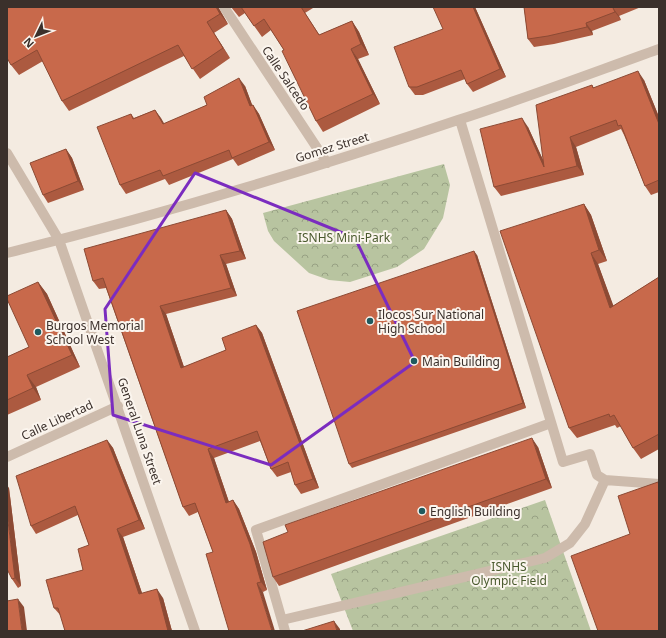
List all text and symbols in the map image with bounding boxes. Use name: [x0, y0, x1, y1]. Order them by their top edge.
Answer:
north arrow: [16, 16, 56, 56]
text: N: [20, 35, 37, 52]
street label: Calle Salcedo: [258, 43, 314, 113]
street label: Gomez Street: [293, 128, 372, 166]
park label: ISNHS Mini-Park: [298, 229, 391, 246]
place label: Ilocos Sur National High School: [378, 306, 484, 337]
marker: Ilocos Sur National High School: [365, 316, 375, 326]
place label: Burgos Memorial School West: [46, 317, 144, 348]
marker: Burgos Memorial School West: [33, 327, 43, 337]
place label: Main Building: [422, 353, 500, 370]
marker: Main Building: [409, 356, 419, 366]
street label: General Luna Street: [114, 375, 166, 487]
street label: Calle Libertad: [18, 396, 96, 444]
place label: English Building: [430, 503, 521, 520]
marker: English Building: [417, 506, 427, 516]
park label: ISNHS Olympic Field: [471, 558, 547, 589]

